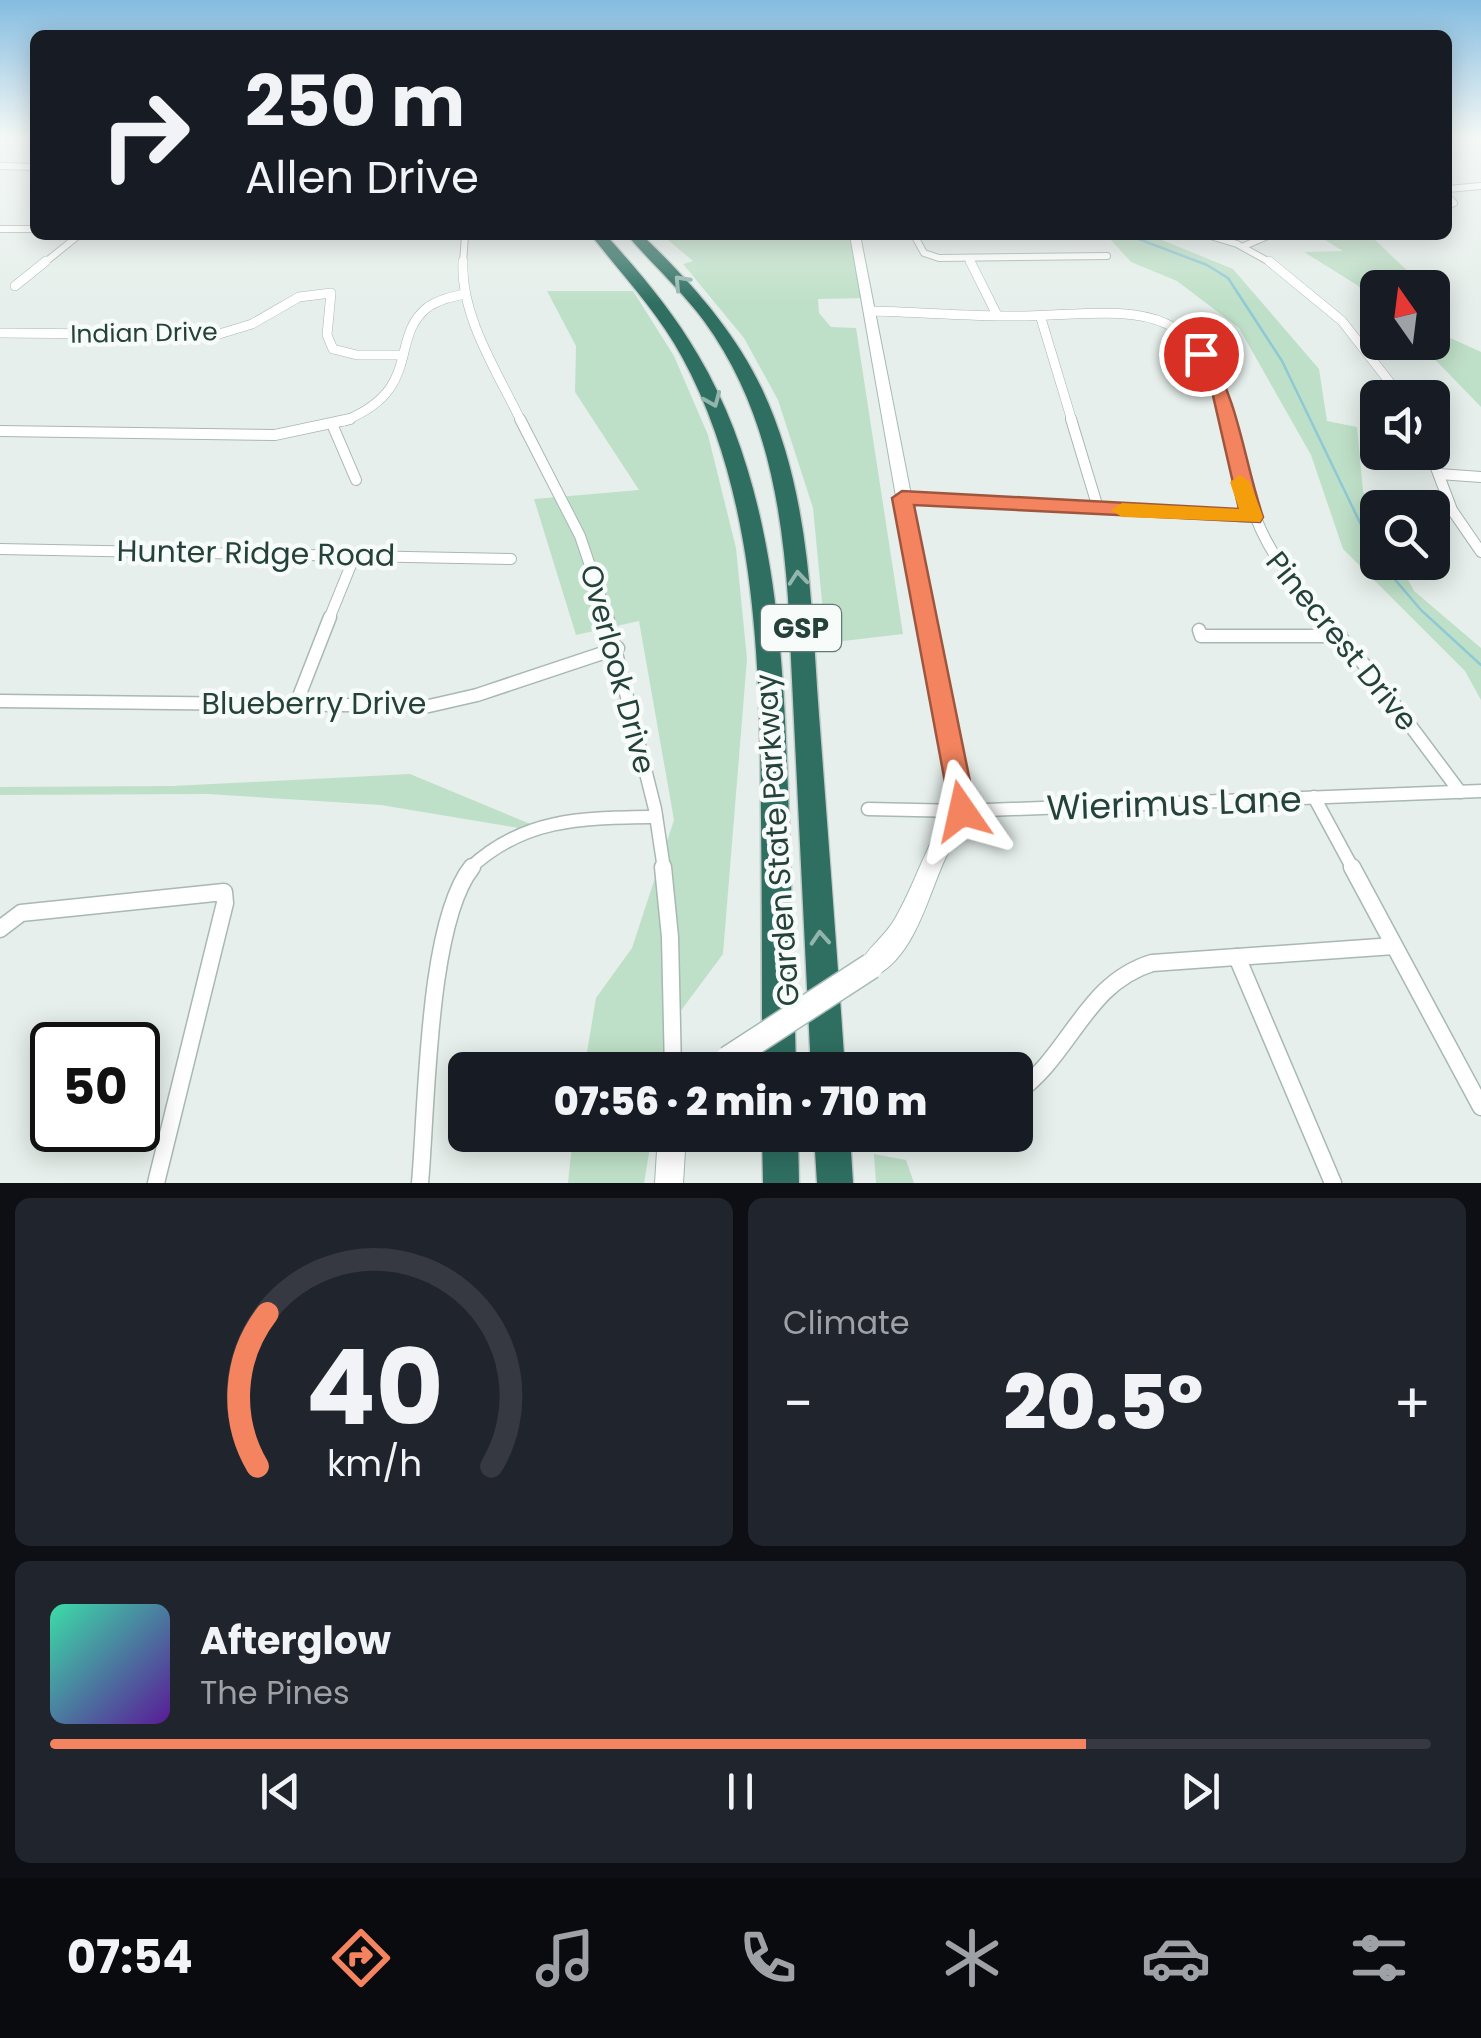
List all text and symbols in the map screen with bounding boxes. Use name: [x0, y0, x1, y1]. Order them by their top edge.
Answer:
text: 250 m: [245, 52, 465, 151]
icon: right: [80, 70, 210, 200]
text: Allen Drive: [245, 146, 479, 209]
north arrow: [1360, 270, 1450, 360]
map controls: [1360, 270, 1450, 580]
one-way arrow: [675, 276, 693, 294]
pin: [1159, 312, 1244, 397]
street label: Indian Drive: [70, 314, 218, 352]
icon: arrive: [1174, 327, 1229, 382]
button: sound: [1360, 380, 1450, 470]
one-way arrow: [701, 390, 721, 408]
button: search: [1360, 490, 1450, 580]
street label: Hunter Ridge Road: [116, 529, 396, 577]
street label: Pinecrest Drive: [1256, 542, 1428, 740]
street label: Overlook Drive: [569, 560, 667, 778]
one-way arrow: [787, 570, 809, 586]
road number: GSP: [761, 605, 841, 651]
street label: Garden State Parkway: [744, 672, 810, 1008]
street label: Blueberry Drive: [202, 682, 426, 725]
position arrow: [910, 759, 1014, 863]
street label: Wierimus Lane: [1046, 774, 1302, 832]
one-way arrow: [810, 929, 831, 945]
speed limit sign: 50: [30, 1022, 160, 1152]
text: 07:56 · 2 min · 710 m: [554, 1075, 927, 1128]
text: Climate: [783, 1300, 910, 1345]
text: 40: [305, 1315, 443, 1460]
text: 20.5°: [1004, 1350, 1203, 1455]
text: −: [783, 1365, 813, 1442]
text: +: [1393, 1365, 1431, 1442]
text: km/h: [326, 1438, 422, 1489]
text: Afterglow: [200, 1614, 391, 1667]
text: The Pines: [200, 1670, 350, 1715]
icon: previous: [253, 1764, 308, 1819]
icon: pause: [713, 1764, 768, 1819]
icon: next: [1173, 1764, 1228, 1819]
icon: directions: [326, 1923, 396, 1993]
icon: music: [530, 1923, 600, 1993]
icon: phone: [733, 1923, 803, 1993]
icon: climate: [937, 1923, 1007, 1993]
icon: car: [1141, 1923, 1211, 1993]
icon: filters: [1344, 1923, 1414, 1993]
text: 07:54: [67, 1926, 193, 1989]

